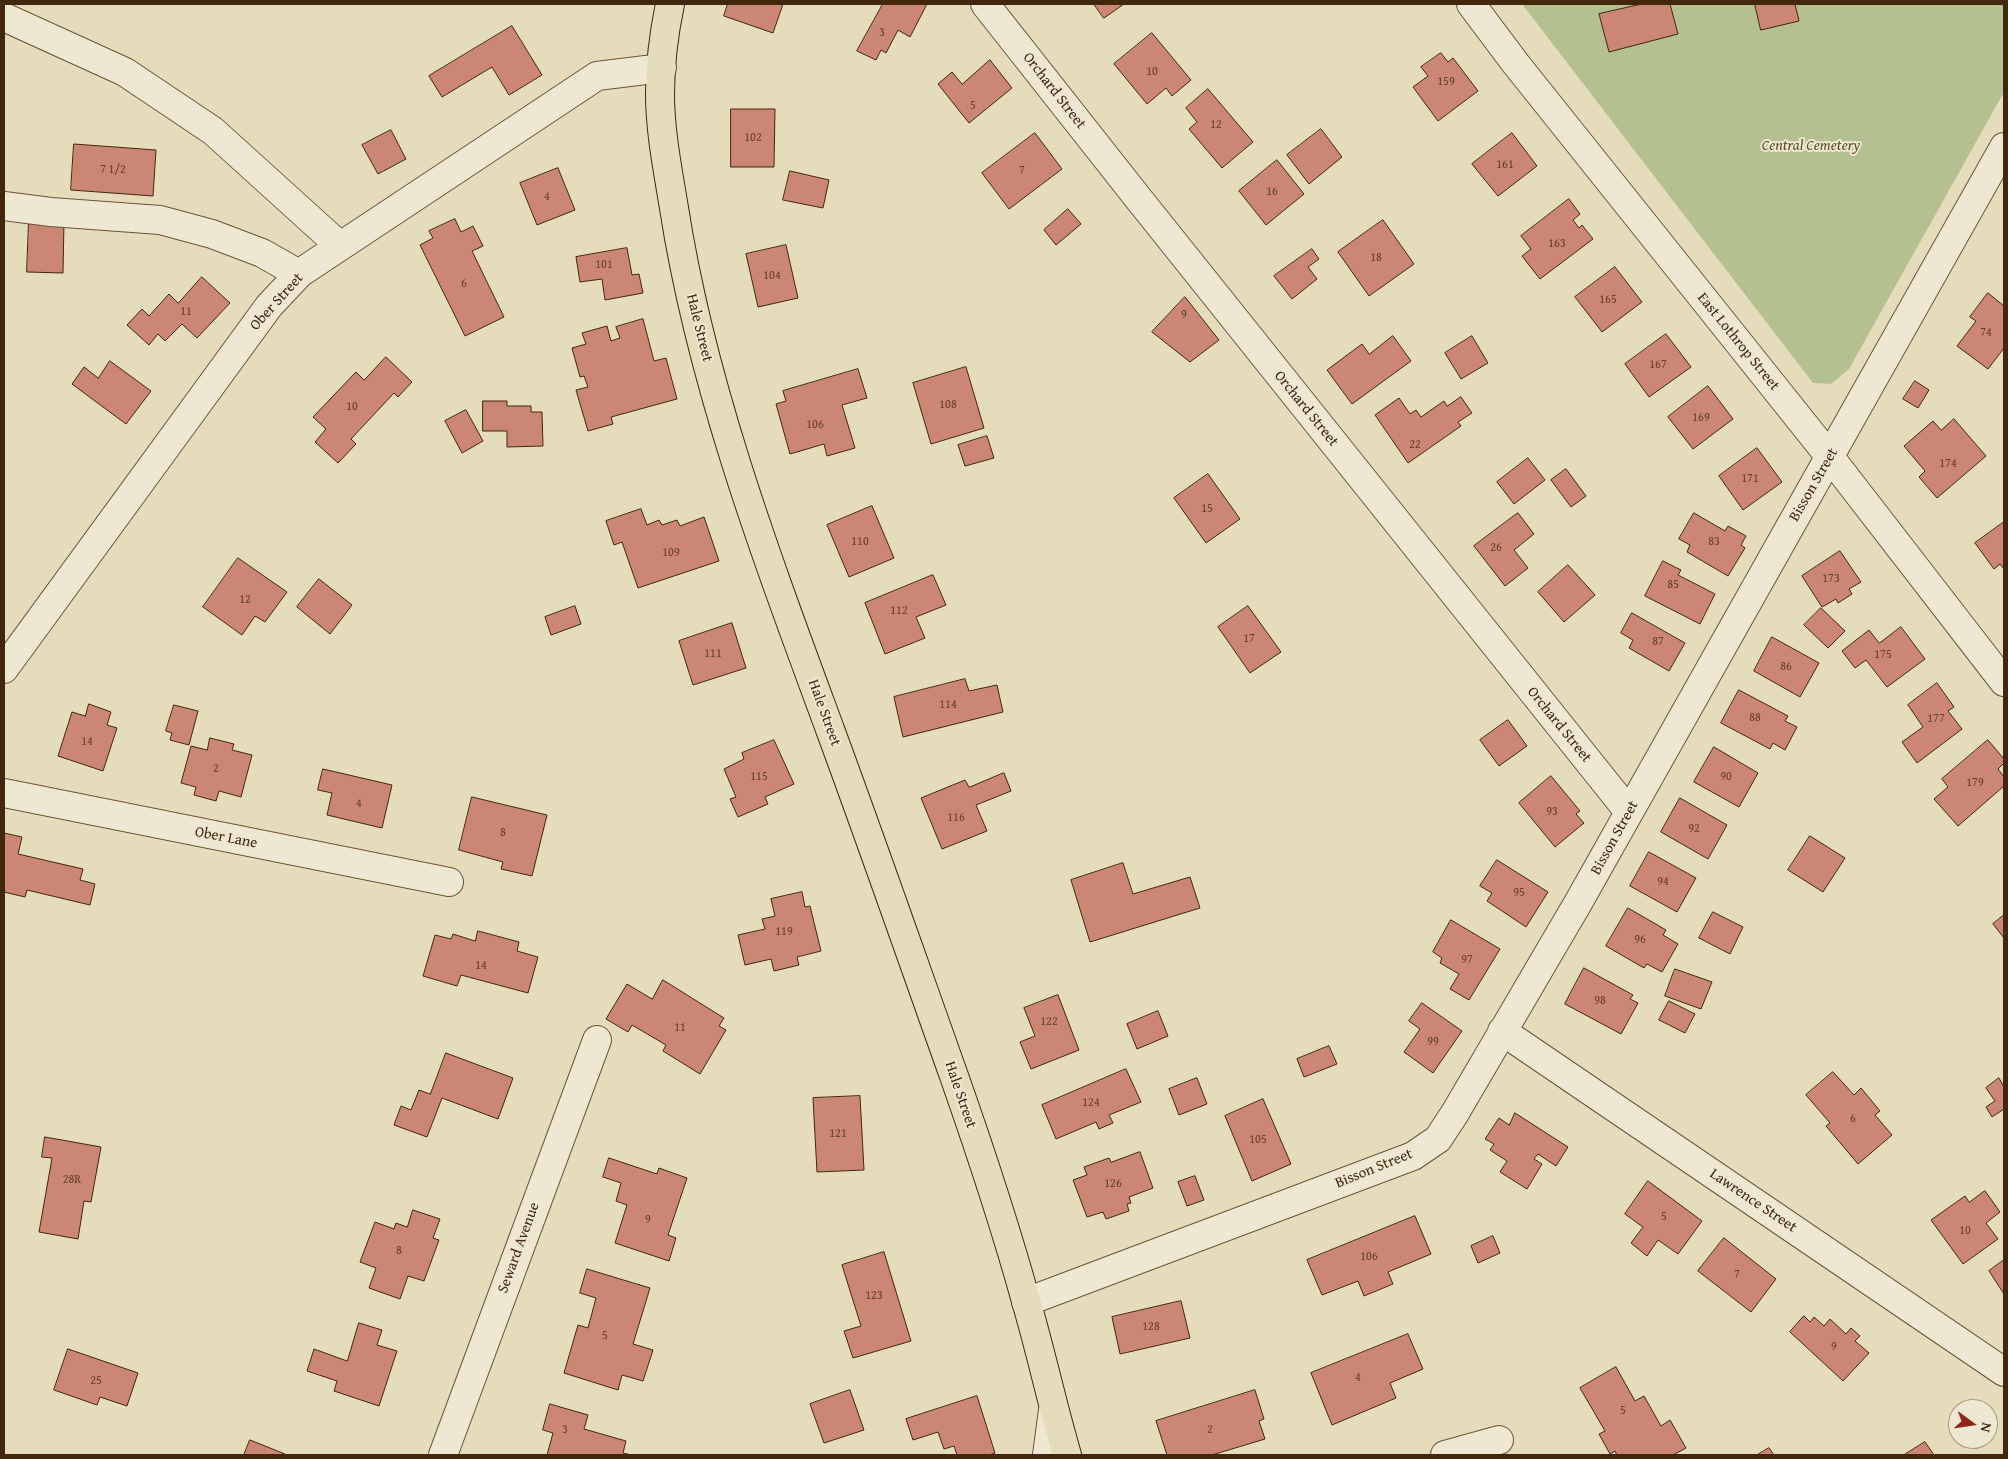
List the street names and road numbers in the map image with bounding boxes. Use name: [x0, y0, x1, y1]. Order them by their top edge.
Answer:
street label: Orchard Street: [1018, 49, 1090, 133]
street label: Ober Street: [246, 269, 308, 335]
street label: East Lothrop Street: [1693, 289, 1783, 395]
street label: Hale Street: [682, 292, 716, 364]
street label: Orchard Street: [1270, 367, 1342, 451]
street label: Bisson Street: [1786, 445, 1842, 525]
street label: Hale Street: [804, 677, 844, 749]
street label: Orchard Street: [1523, 683, 1595, 767]
street label: Bisson Street: [1587, 798, 1643, 878]
street label: Ober Lane: [193, 823, 259, 853]
street label: Hale Street: [940, 1059, 980, 1131]
street label: Bisson Street: [1333, 1145, 1415, 1193]
street label: Lawrence Street: [1706, 1165, 1800, 1237]
street label: Seward Avenue: [494, 1200, 544, 1296]

